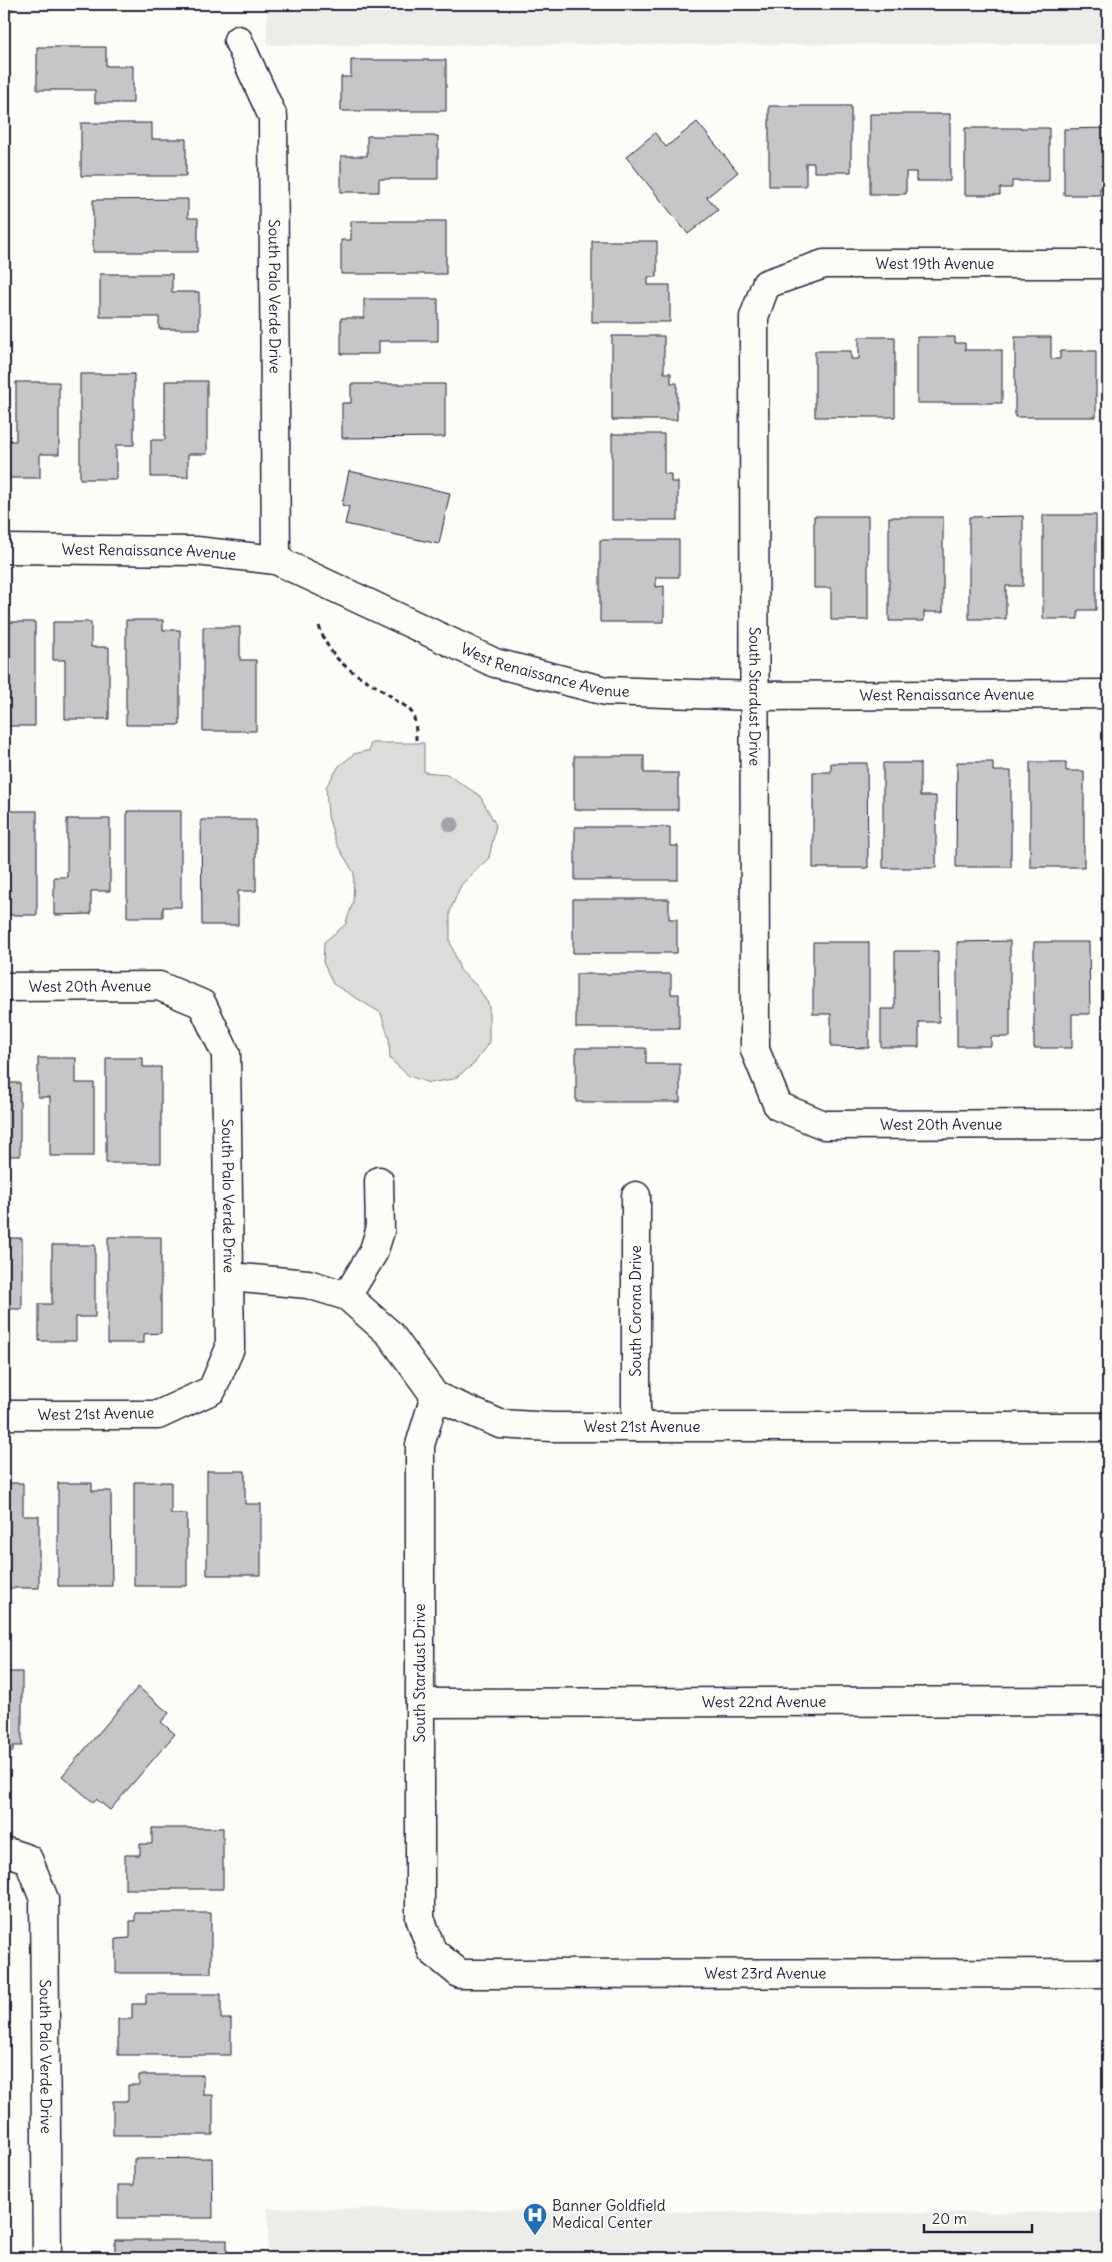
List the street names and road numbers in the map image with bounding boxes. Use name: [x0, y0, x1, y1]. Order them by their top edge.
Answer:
street label: South Palo Verde Drive: [265, 219, 285, 374]
street label: West 19th Avenue: [876, 254, 994, 273]
street label: West Renaissance Avenue: [61, 540, 237, 564]
street label: South Stardust Drive: [745, 627, 765, 766]
street label: West Renaissance Avenue: [458, 638, 630, 701]
street label: West Renaissance Avenue: [859, 684, 1034, 704]
street label: West 20th Avenue: [29, 976, 151, 996]
street label: West 20th Avenue: [880, 1114, 1002, 1134]
street label: South Palo Verde Drive: [218, 1119, 239, 1273]
street label: South Corona Drive: [626, 1245, 645, 1377]
street label: West 21st Avenue: [38, 1403, 154, 1424]
street label: West 21st Avenue: [584, 1417, 700, 1436]
street label: South Stardust Drive: [410, 1604, 429, 1742]
street label: West 22nd Avenue: [702, 1692, 826, 1711]
street label: West 23rd Avenue: [704, 1963, 826, 1983]
street label: South Palo Verde Drive: [36, 1979, 56, 2134]

